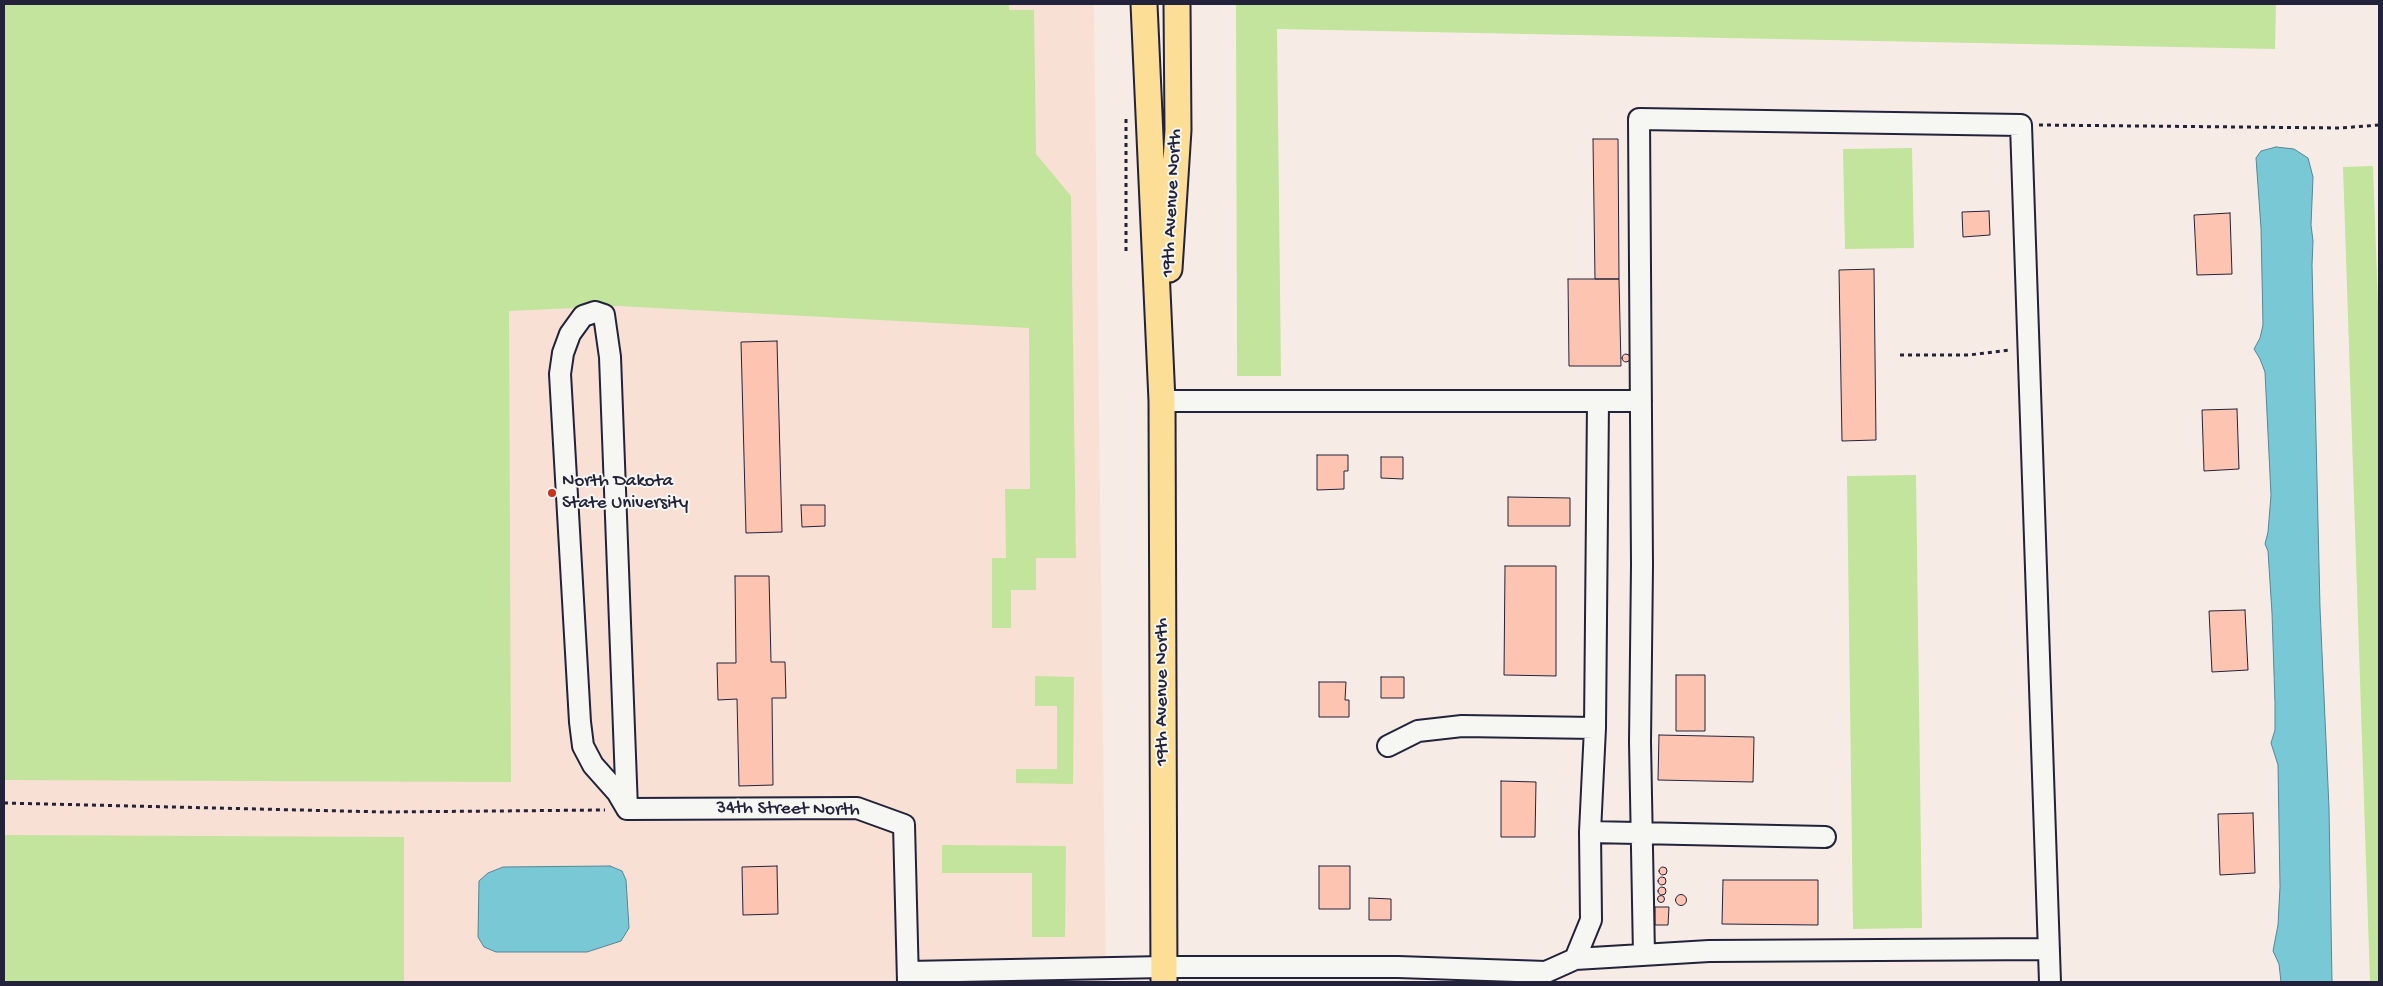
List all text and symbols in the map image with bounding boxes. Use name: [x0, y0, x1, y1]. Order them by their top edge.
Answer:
street label: 19th Avenue North: [1158, 128, 1188, 278]
place label: North Dakota State University: [562, 471, 688, 515]
marker: North Dakota State University: [546, 487, 558, 499]
street label: 19th Avenue North: [1152, 618, 1174, 766]
street label: 34th Street North: [716, 797, 860, 823]

